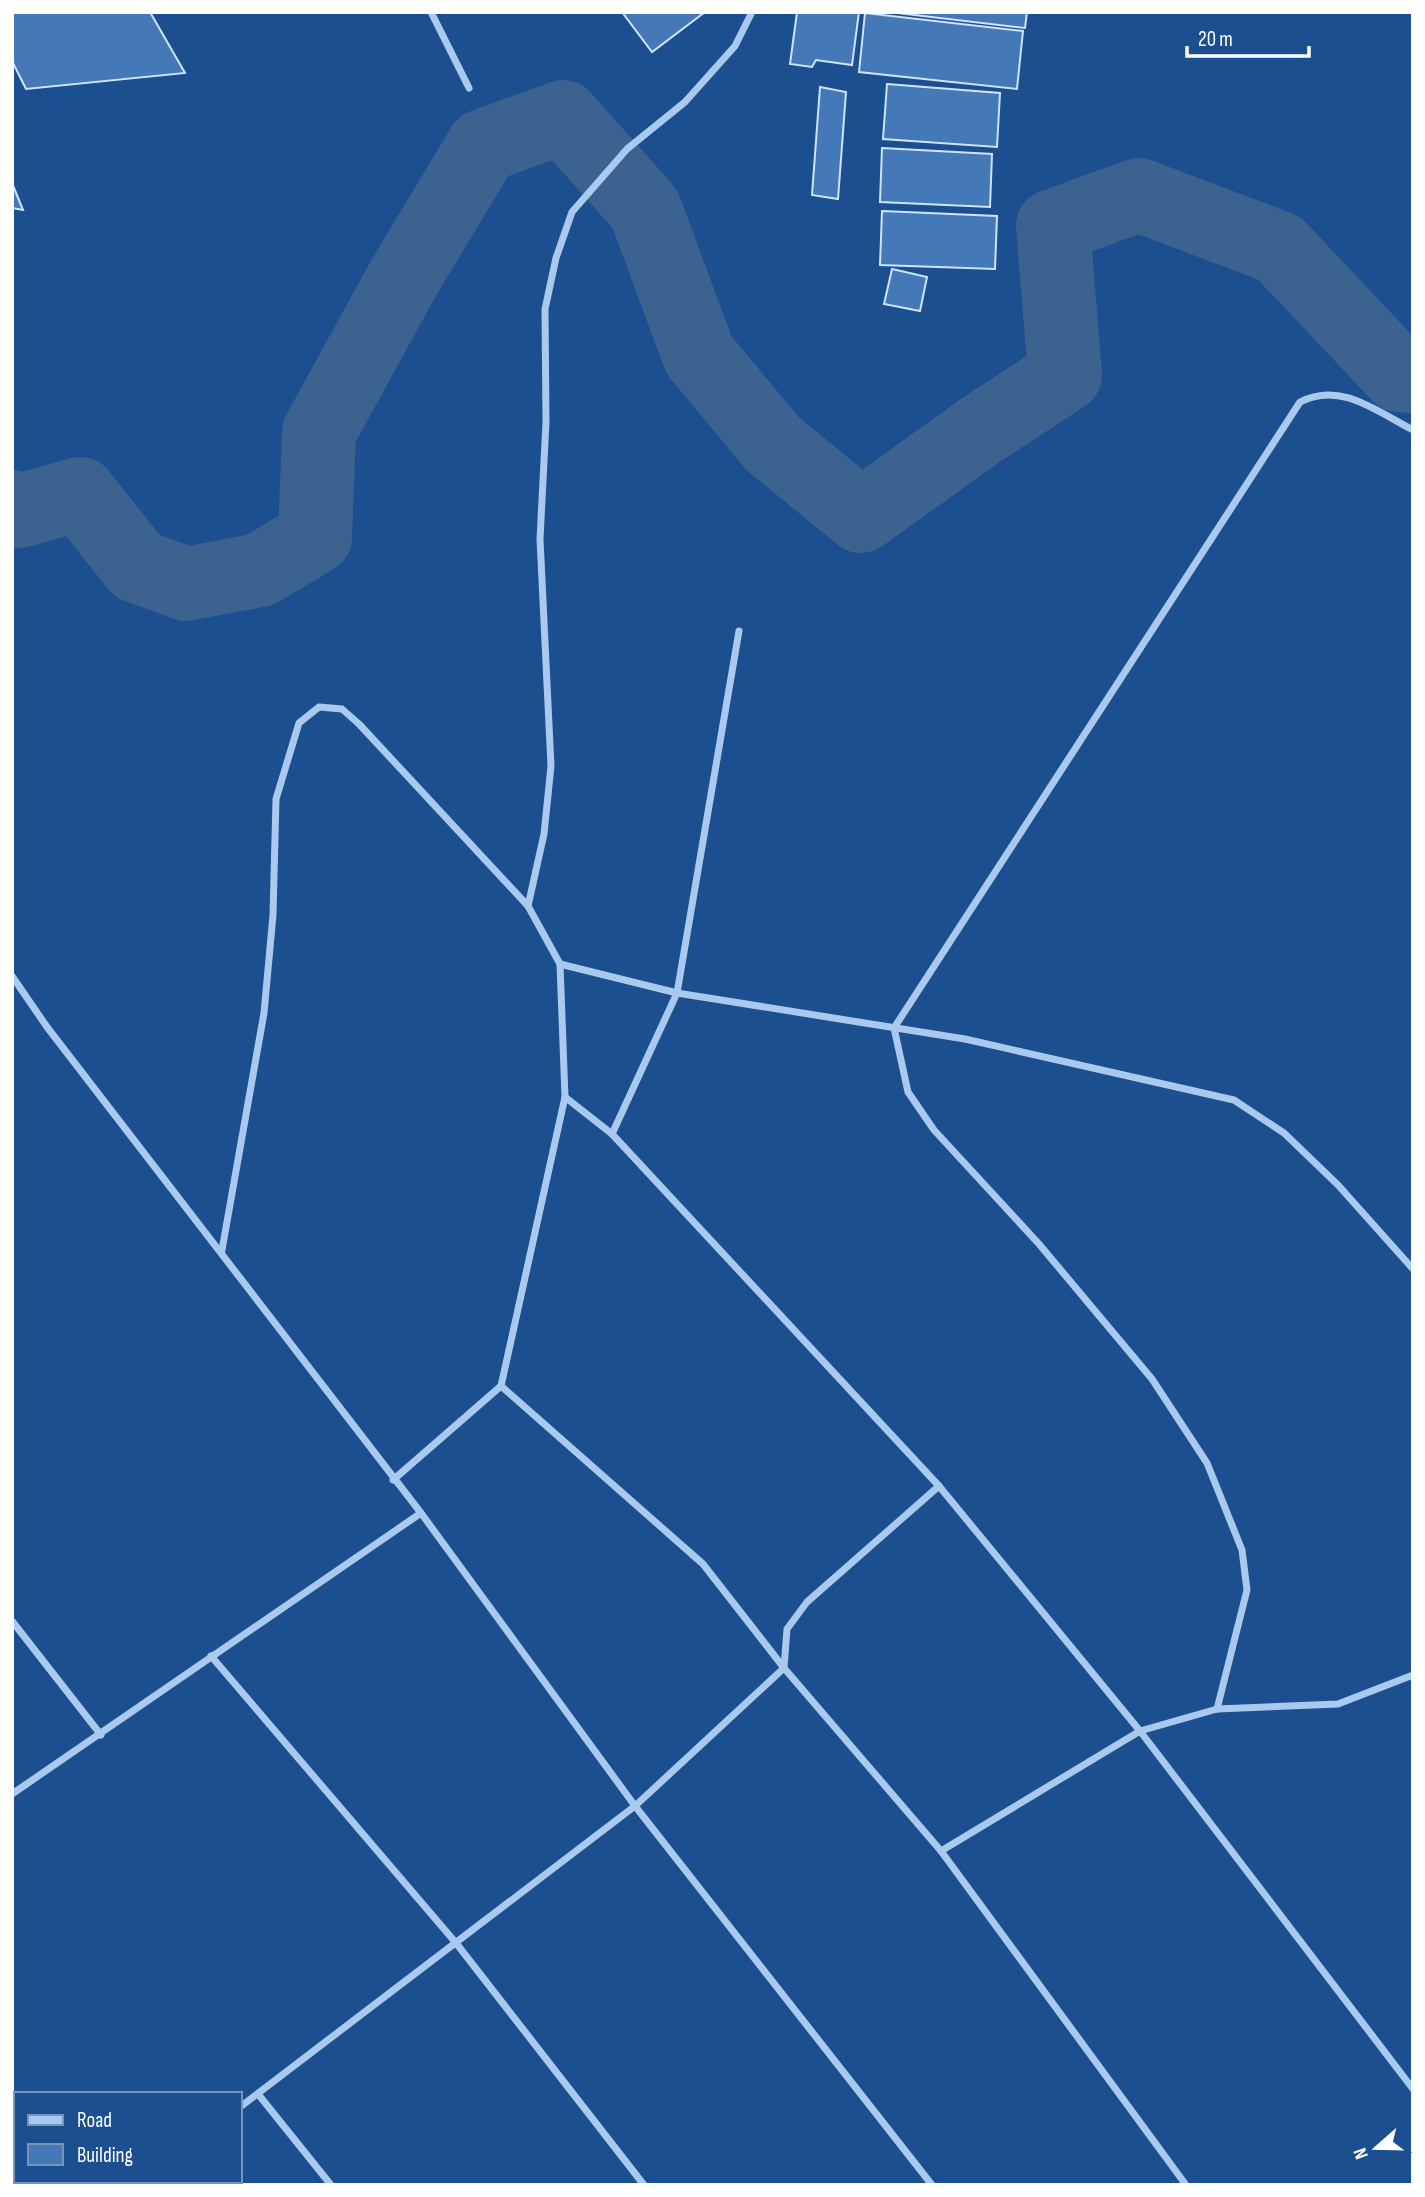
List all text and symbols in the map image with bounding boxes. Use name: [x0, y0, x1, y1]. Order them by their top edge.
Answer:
scale bar: [1187, 14, 1310, 58]
text: 20 m: [1198, 27, 1233, 52]
legend: [14, 2092, 242, 2183]
text: Road: [77, 2108, 112, 2133]
north arrow: [1341, 2113, 1411, 2183]
text: Building: [77, 2143, 133, 2168]
text: N: [1349, 2145, 1374, 2162]

